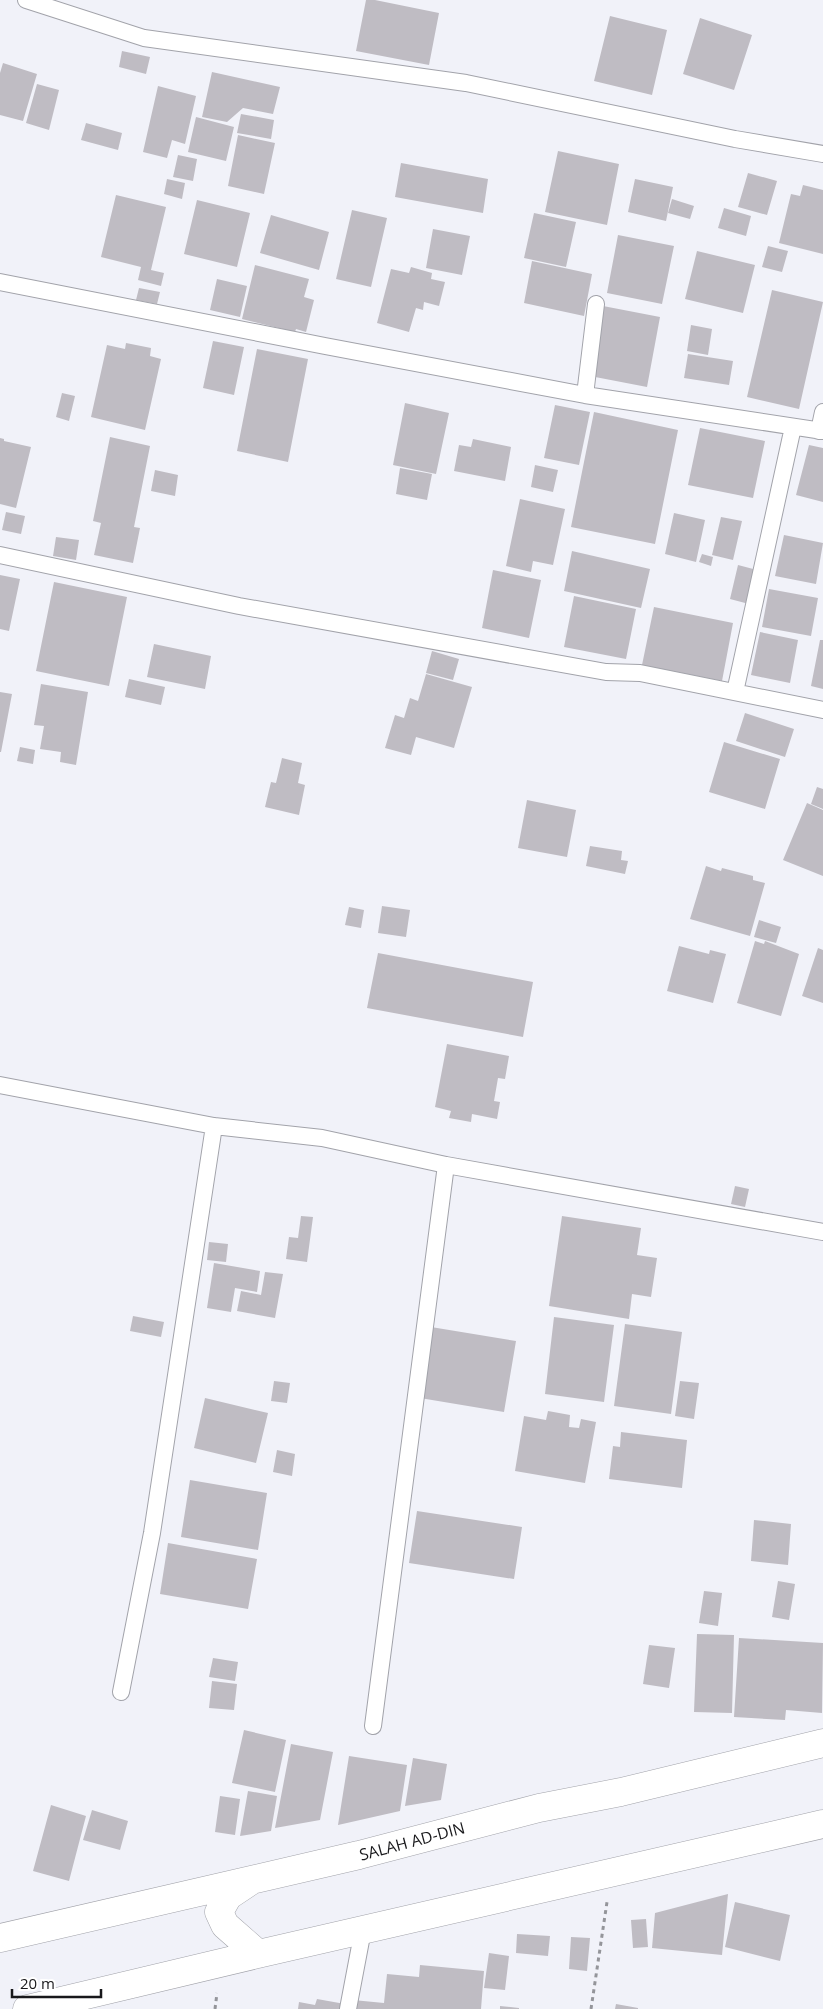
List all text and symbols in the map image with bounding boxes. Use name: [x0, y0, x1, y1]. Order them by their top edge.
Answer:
street label: SALAH AD-DIN: [357, 1816, 467, 1866]
scale bar: [12, 1966, 101, 1998]
text: 20 m: [20, 1973, 55, 1993]

